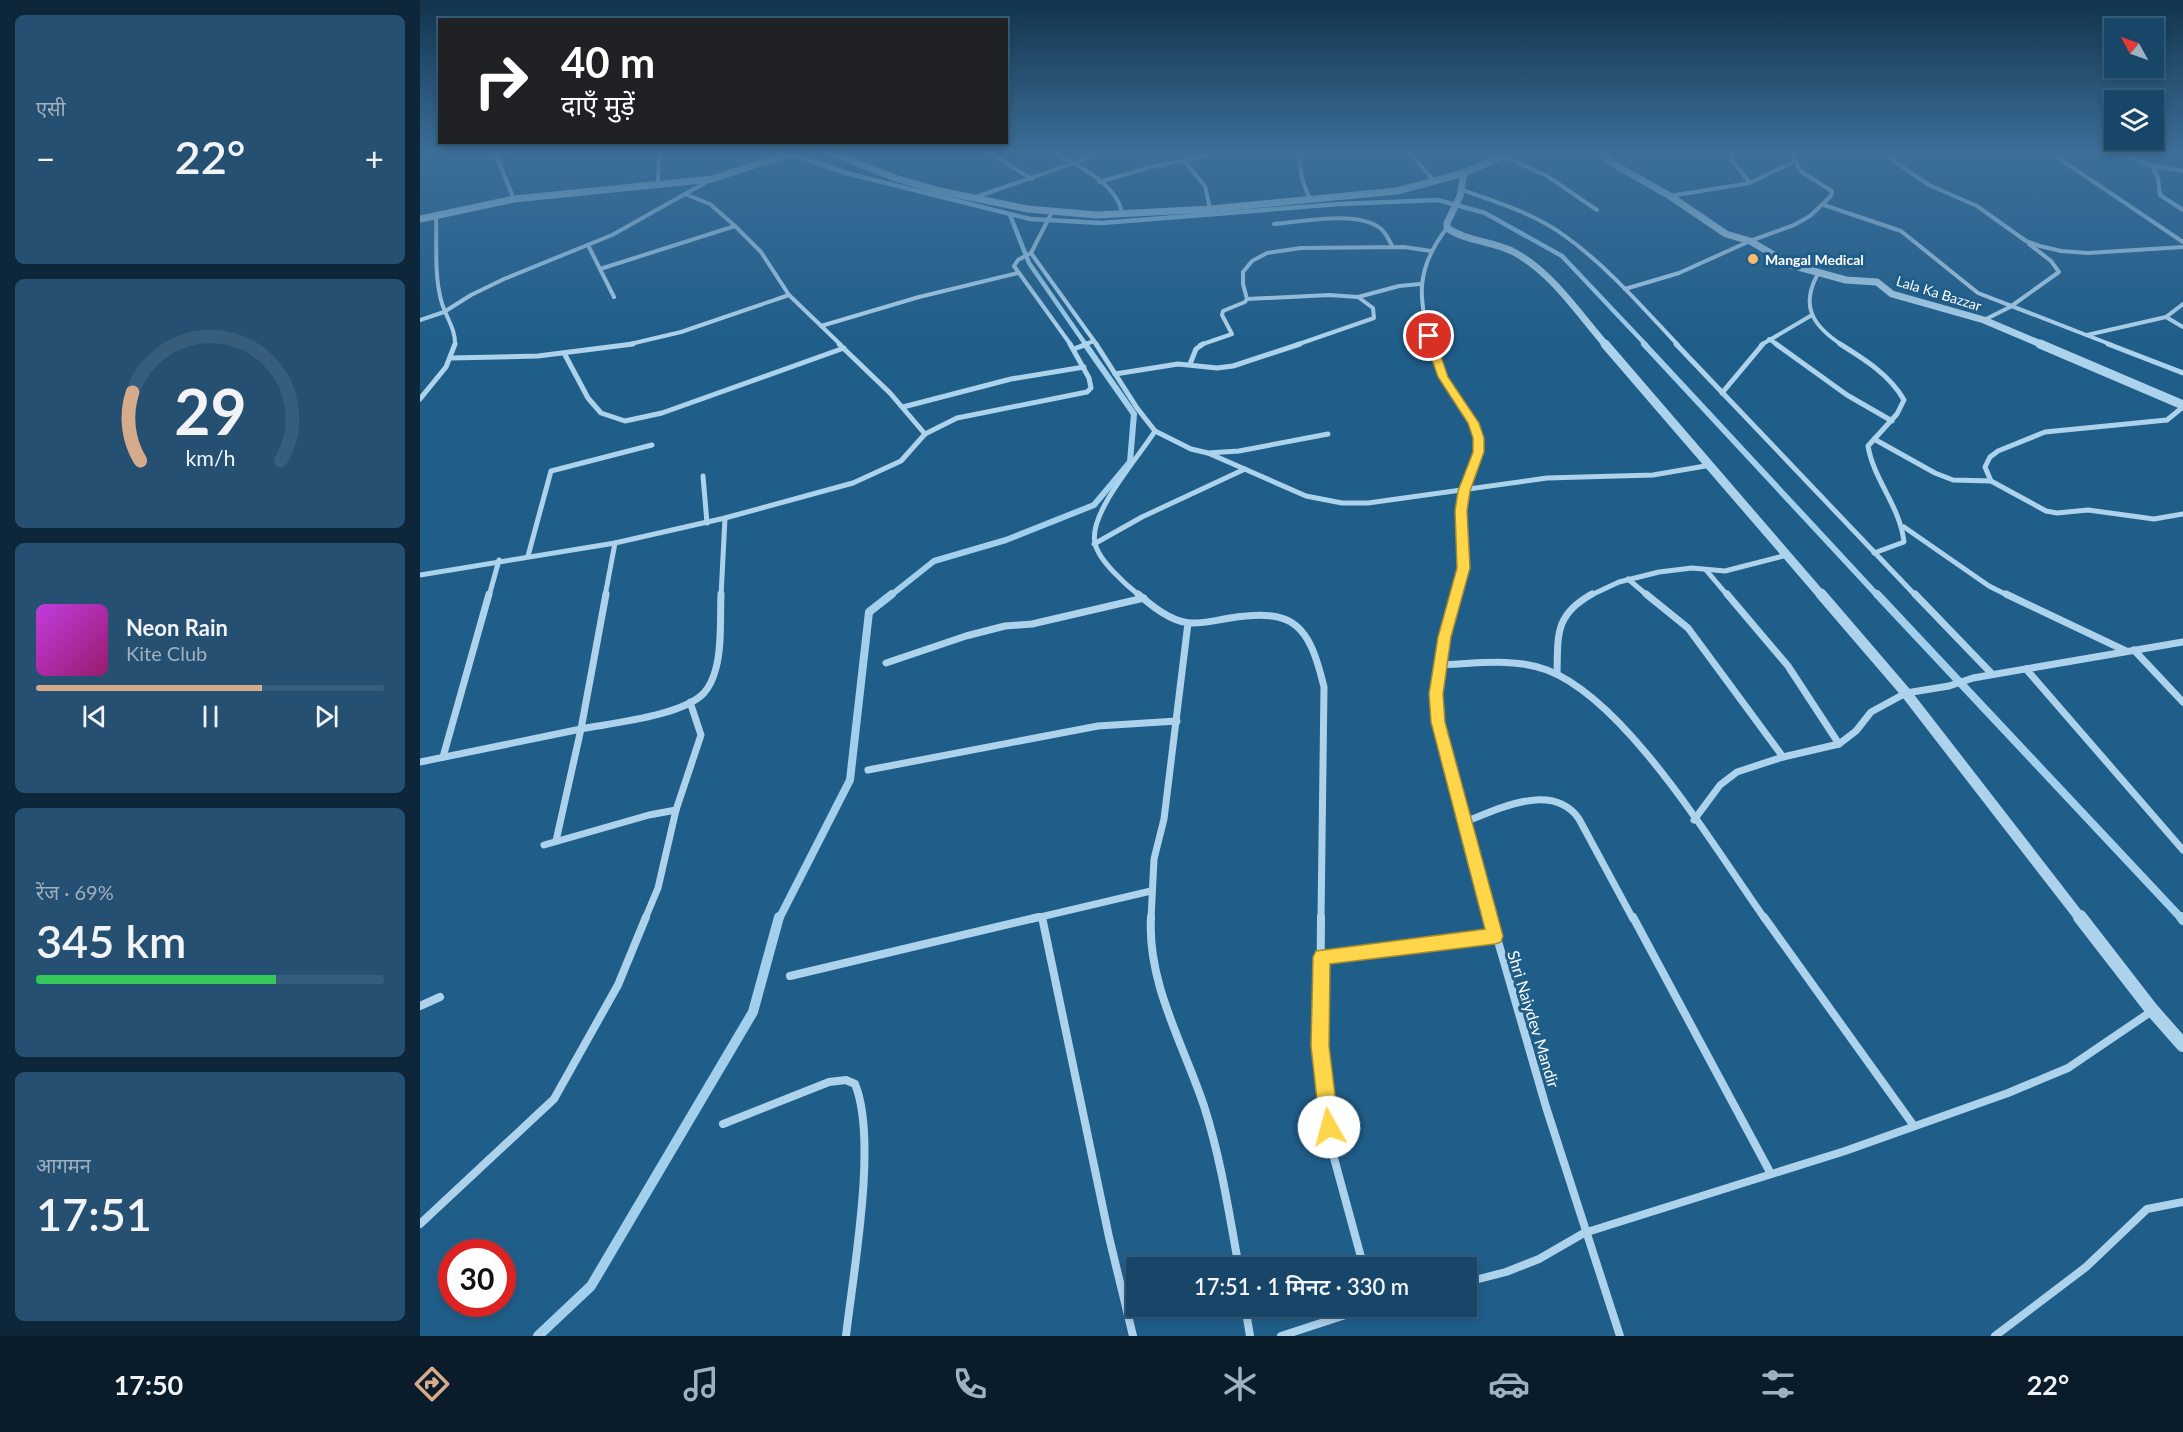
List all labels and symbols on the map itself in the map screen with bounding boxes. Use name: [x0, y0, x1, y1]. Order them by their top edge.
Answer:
north arrow: [2104, 18, 2164, 78]
place label: Mangal Medical: [1765, 251, 1864, 268]
marker: Mangal Medical: [1746, 252, 1760, 266]
street label: Lala Ka Bazzar: [1894, 272, 1984, 314]
pin: [1403, 310, 1454, 361]
street label: Shri Naiydev Mandir: [1504, 948, 1564, 1090]
position arrow: [1297, 1095, 1361, 1159]
speed limit sign: 30: [438, 1239, 516, 1317]

